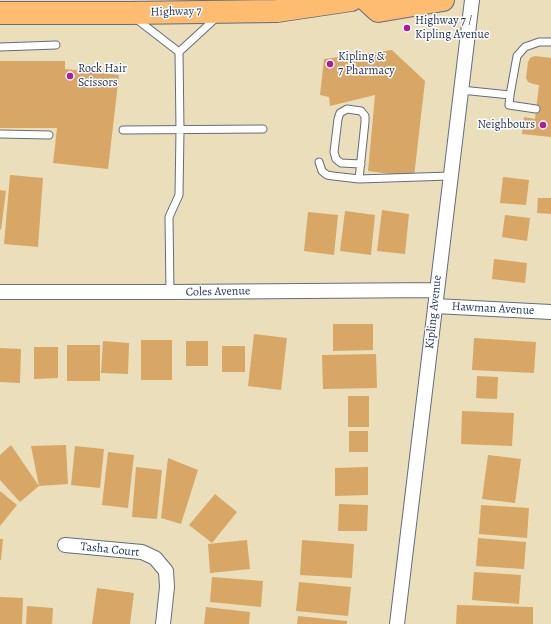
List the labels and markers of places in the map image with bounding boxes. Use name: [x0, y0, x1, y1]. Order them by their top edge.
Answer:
place label: Highway 7 / Kipling Avenue: [415, 14, 489, 42]
marker: Highway 7 / Kipling Avenue: [402, 23, 412, 33]
place label: Kipling & 7 Pharmacy: [338, 50, 395, 78]
marker: Kipling & 7 Pharmacy: [325, 59, 335, 69]
place label: Rock Hair Scissors: [78, 62, 127, 90]
marker: Rock Hair Scissors: [65, 71, 75, 81]
place label: Neighbours: [477, 118, 535, 132]
marker: Neighbours: [538, 120, 548, 130]

